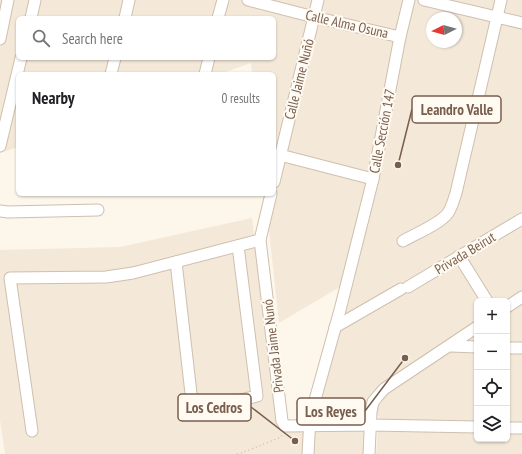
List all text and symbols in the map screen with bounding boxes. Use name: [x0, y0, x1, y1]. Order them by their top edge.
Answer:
street label: Calle Alma Osuna: [304, 6, 390, 42]
north arrow: [426, 12, 462, 48]
search box: [16, 16, 276, 60]
icon: search: [30, 27, 52, 49]
text: Search here: [62, 29, 123, 48]
street label: Calle Jaime Nuñó: [280, 37, 318, 121]
text: Nearby: [32, 87, 75, 109]
street label: Calle Sección 147: [365, 87, 399, 175]
text: 0 results: [221, 90, 260, 107]
callout: Leandro Valle: [412, 96, 501, 123]
text: Leandro Valle: [421, 100, 493, 119]
street label: Privada Beirut: [431, 228, 499, 278]
street label: Privada Jaime Nunó: [258, 298, 288, 394]
map controls: [474, 298, 510, 442]
button: +: [474, 298, 510, 334]
button: −: [474, 334, 510, 370]
button: locate: [474, 370, 510, 406]
callout: Los Cedros: [178, 394, 251, 421]
text: Los Cedros: [186, 398, 242, 417]
callout: Los Reyes: [297, 398, 365, 425]
text: Los Reyes: [305, 402, 357, 421]
button: layers: [474, 406, 510, 442]

